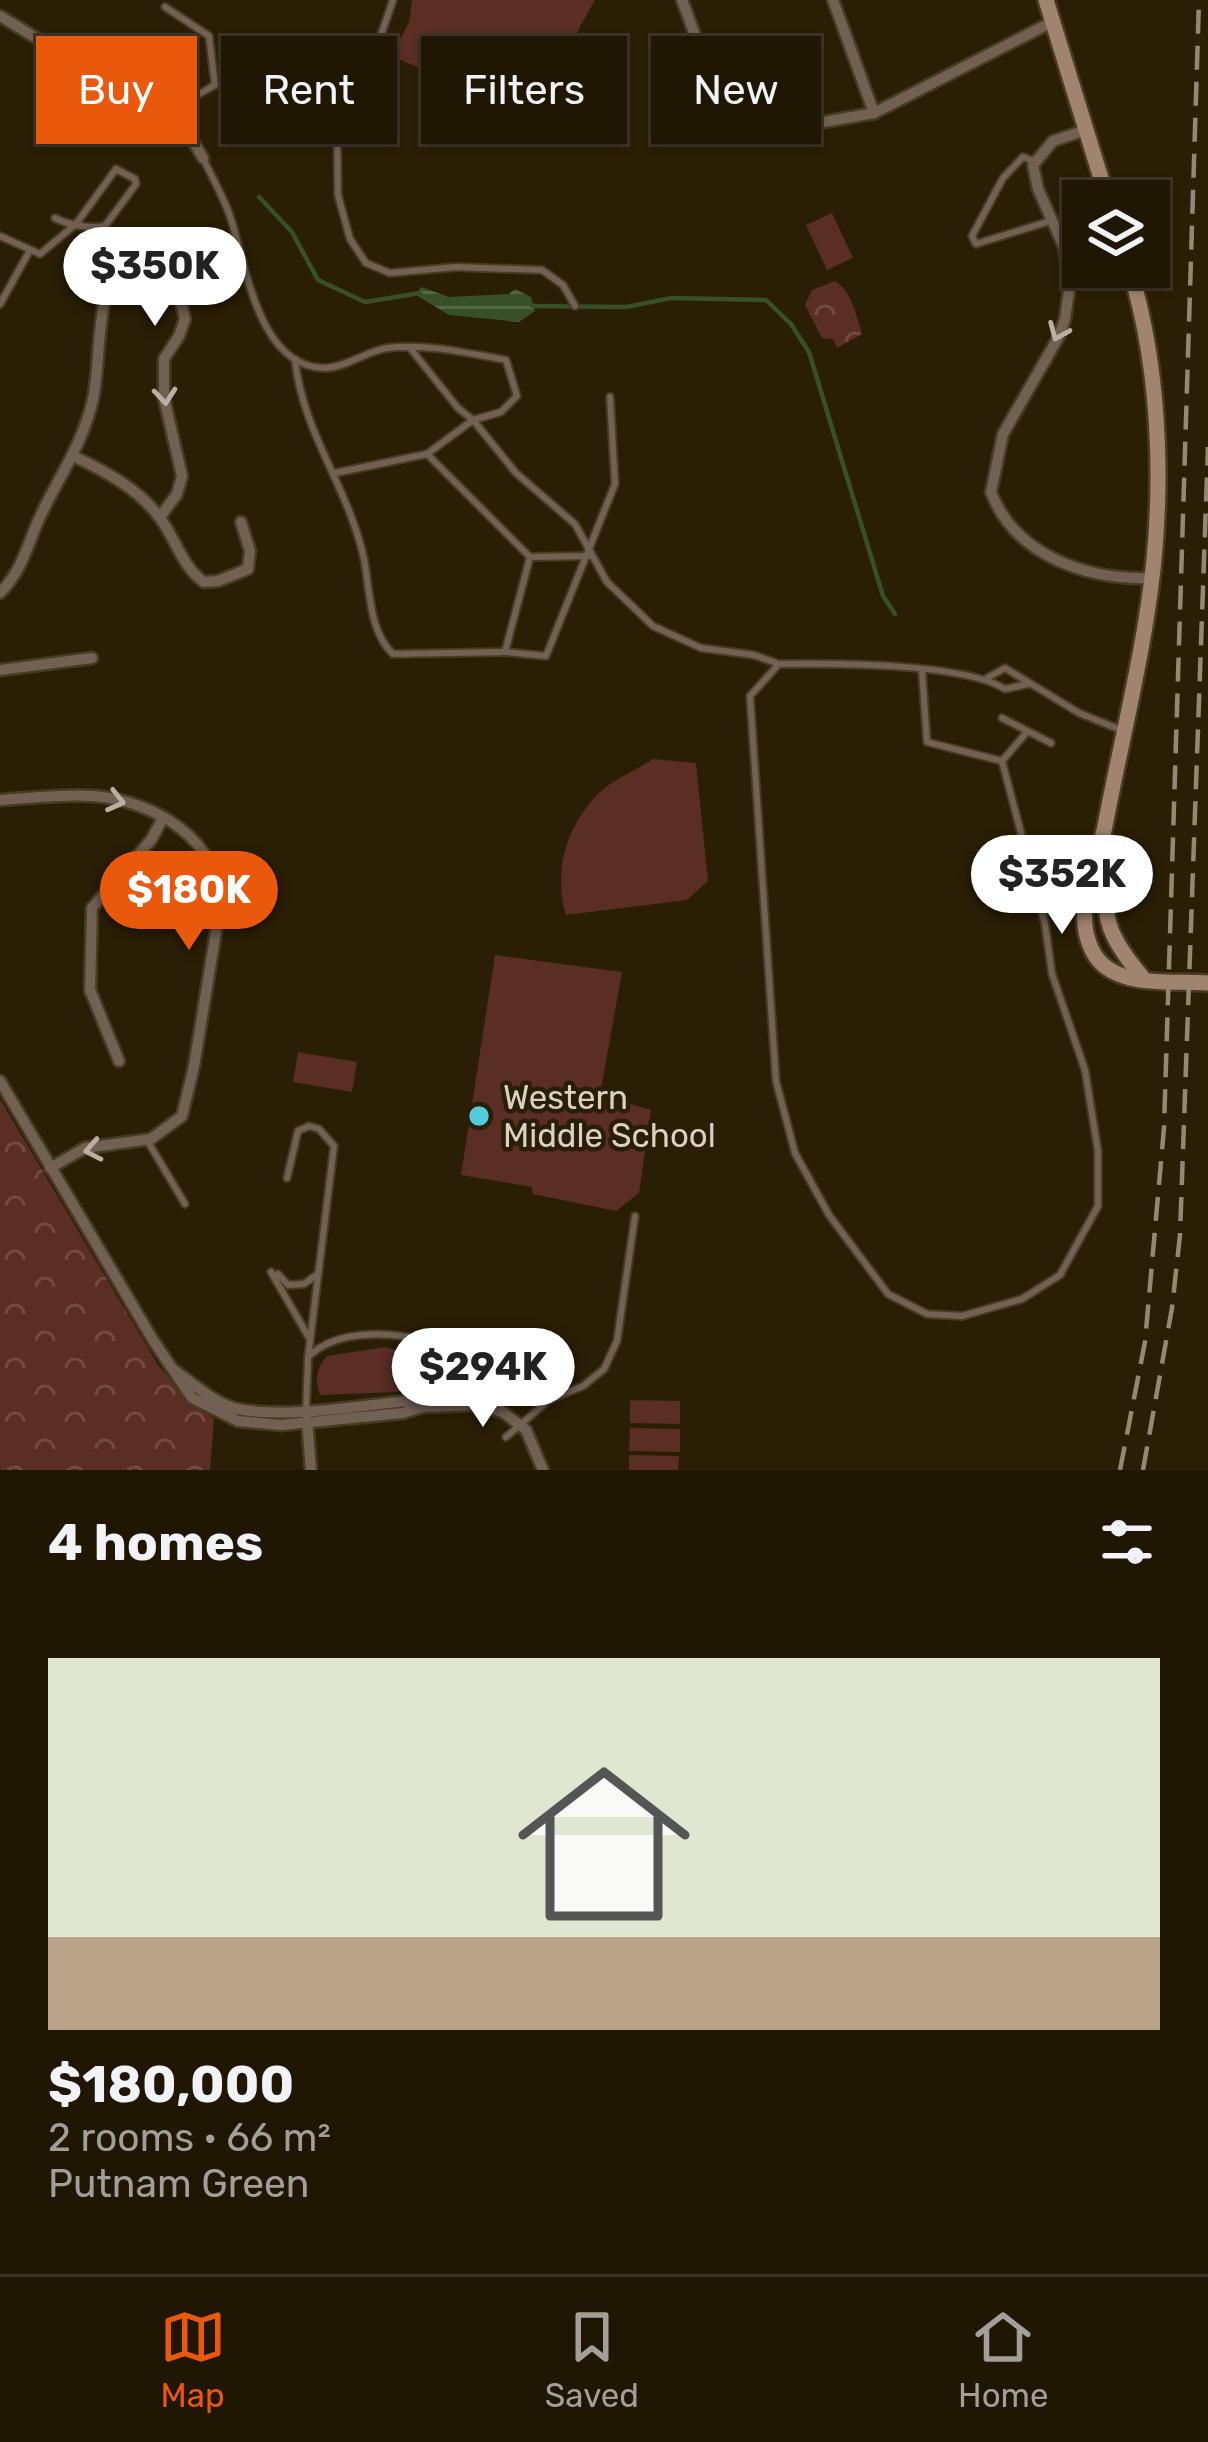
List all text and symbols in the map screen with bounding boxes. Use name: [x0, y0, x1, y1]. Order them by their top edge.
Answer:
chip: Buy: [36, 36, 197, 144]
chip: Rent: [221, 36, 397, 144]
chip: Filters: [421, 36, 627, 144]
chip: New: [651, 36, 821, 144]
map controls: [1062, 180, 1170, 288]
button: layers: [1062, 180, 1170, 288]
pin: $350K: [71, 227, 239, 329]
text: $350K: [90, 243, 220, 289]
one-way arrow: [1048, 320, 1072, 341]
one-way arrow: [152, 387, 177, 406]
one-way arrow: [106, 788, 126, 813]
pin: $352K: [978, 835, 1146, 937]
pin: $180K: [105, 851, 273, 953]
text: $352K: [998, 851, 1126, 897]
text: $180K: [127, 867, 251, 913]
place label: Western Middle School: [503, 1078, 716, 1155]
marker: Western Middle School: [466, 1103, 492, 1129]
one-way arrow: [83, 1136, 103, 1162]
pin: $294K: [399, 1328, 567, 1430]
text: $294K: [419, 1344, 547, 1390]
icon: filters: [1094, 1509, 1160, 1575]
text: 4 homes: [48, 1512, 263, 1573]
icon: home: [496, 1736, 712, 1952]
text: $180,000: [48, 2054, 294, 2115]
text: 2 rooms · 66 m²: [48, 2115, 331, 2161]
text: Putnam Green: [48, 2161, 309, 2207]
tab: Map: [160, 2304, 226, 2415]
tab: Saved: [545, 2304, 639, 2415]
tab: Home: [958, 2304, 1048, 2415]

